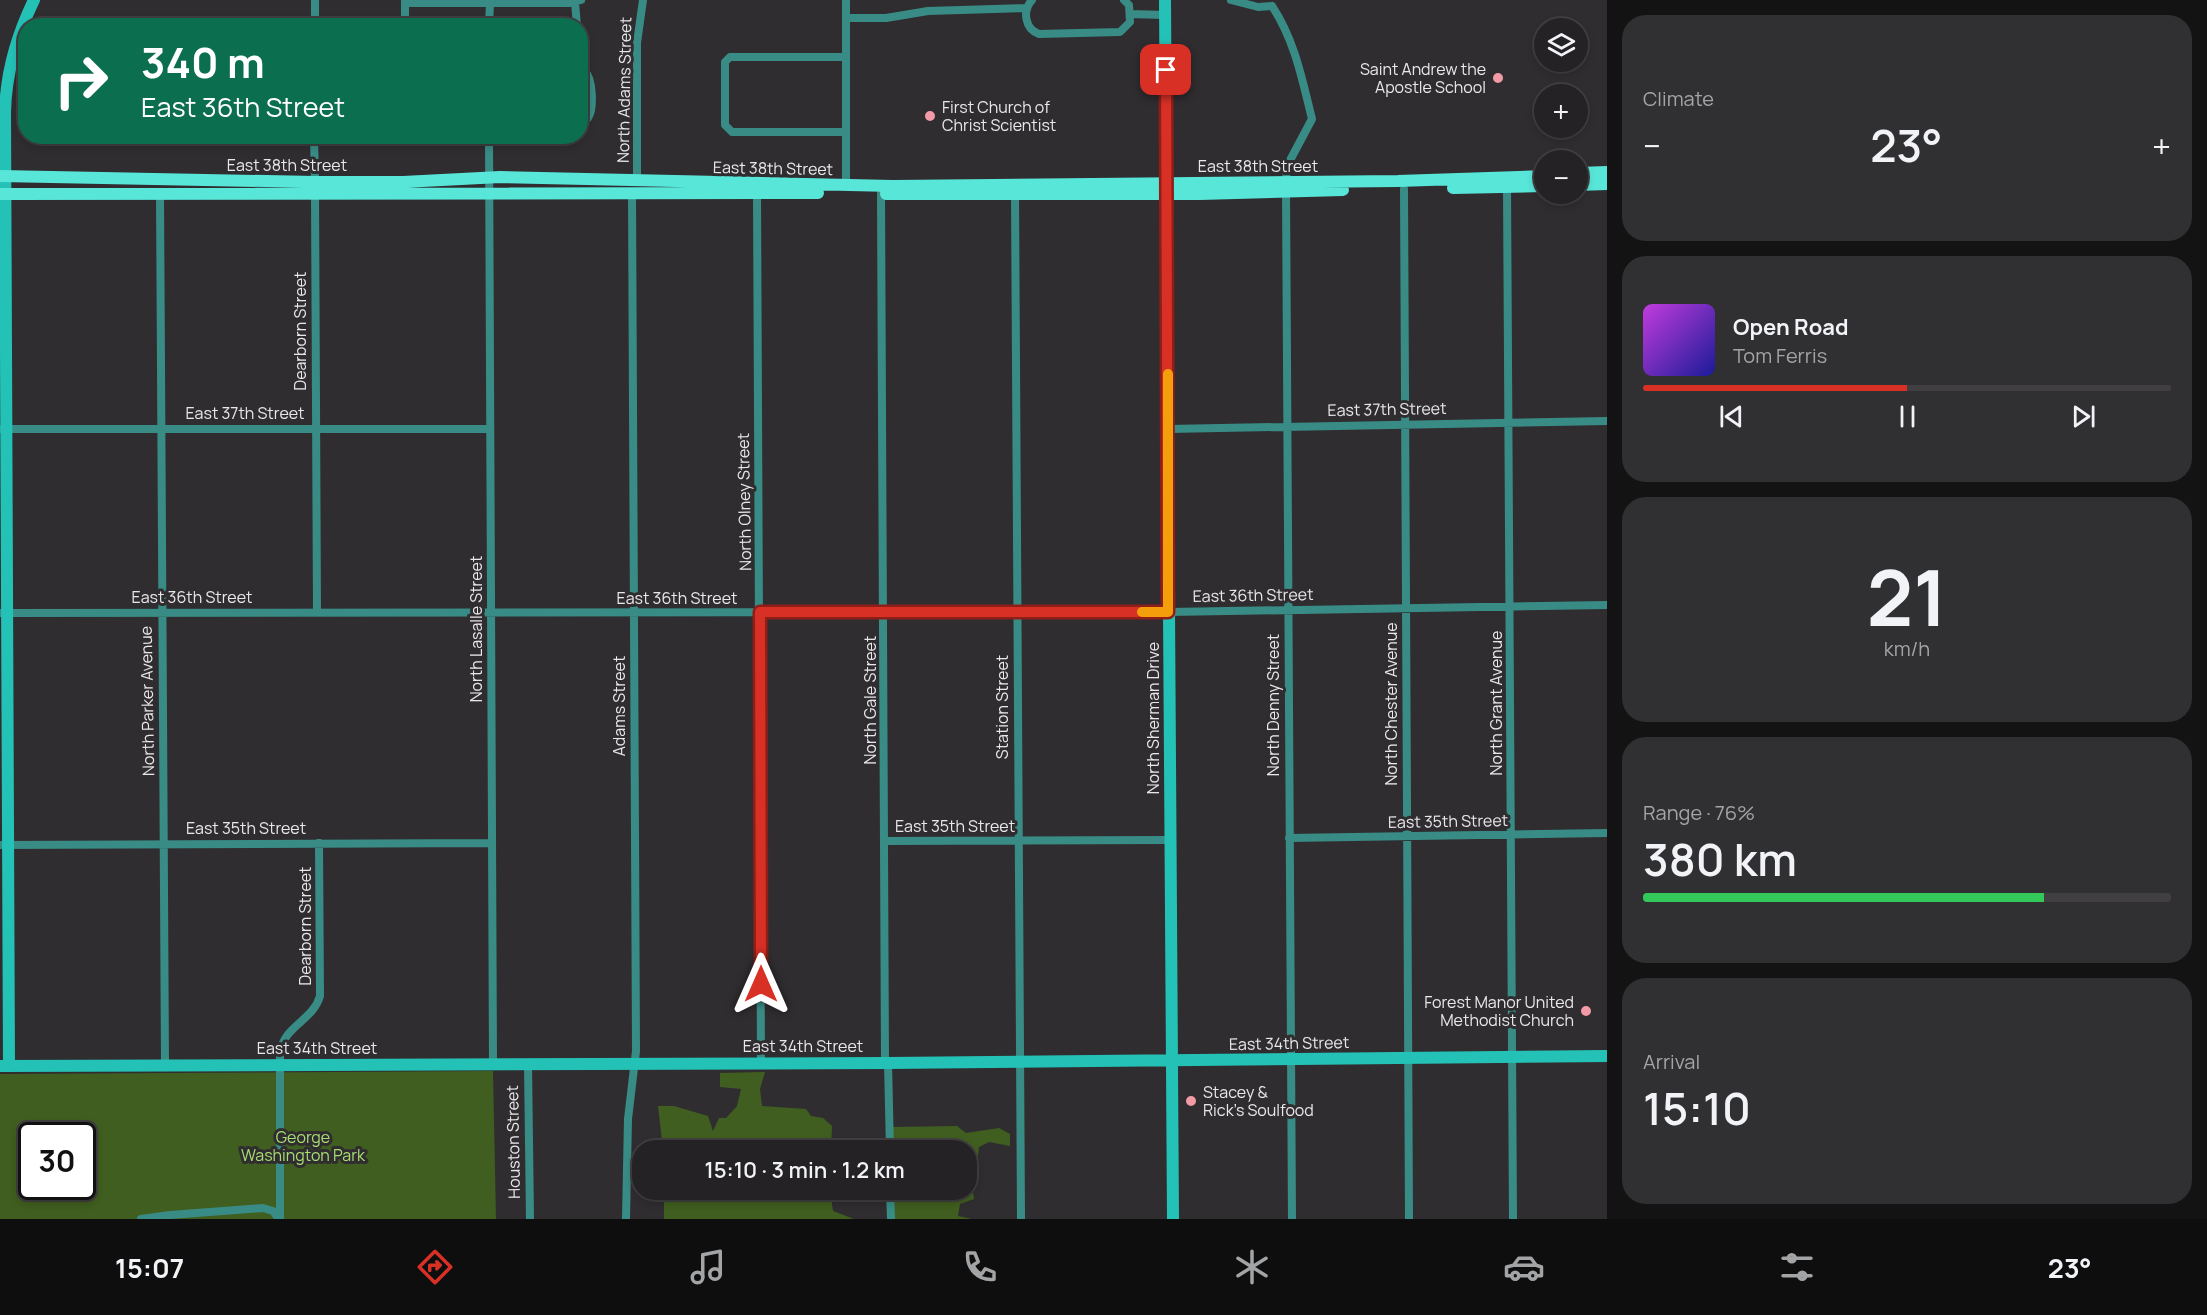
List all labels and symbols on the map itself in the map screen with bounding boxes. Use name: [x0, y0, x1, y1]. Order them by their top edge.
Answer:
street label: North Adams Street: [612, 17, 636, 163]
pin: [1140, 44, 1191, 95]
place label: Saint Andrew the Apostle School: [1360, 58, 1486, 98]
marker: Saint Andrew the Apostle School: [1491, 71, 1505, 85]
place label: First Church of Christ Scientist: [942, 96, 1056, 136]
marker: First Church of Christ Scientist: [923, 109, 937, 123]
street label: East 38th Street: [227, 154, 347, 176]
street label: East 38th Street: [1198, 155, 1318, 177]
street label: East 38th Street: [713, 156, 833, 180]
street label: Dearborn Street: [289, 272, 311, 391]
street label: East 37th Street: [1327, 397, 1447, 421]
street label: East 37th Street: [186, 402, 305, 424]
street label: North Olney Street: [732, 433, 756, 571]
street label: North Lasalle Street: [465, 556, 487, 702]
street label: East 36th Street: [1192, 583, 1314, 607]
street label: East 36th Street: [132, 586, 252, 608]
street label: East 36th Street: [617, 587, 737, 609]
street label: North Chester Avenue: [1380, 622, 1402, 786]
street label: North Parker Avenue: [135, 626, 159, 776]
street label: North Grant Avenue: [1485, 631, 1507, 775]
street label: North Denny Street: [1262, 634, 1284, 776]
street label: North Gale Street: [859, 636, 881, 764]
street label: North Sherman Drive: [1142, 642, 1164, 794]
street label: Station Street: [991, 655, 1013, 759]
street label: Adams Street: [608, 656, 630, 756]
street label: East 35th Street: [1388, 809, 1508, 833]
street label: East 35th Street: [895, 815, 1015, 837]
street label: East 35th Street: [186, 817, 306, 839]
street label: Dearborn Street: [294, 867, 316, 986]
position arrow: [729, 952, 793, 1016]
place label: Forest Manor United Methodist Church: [1424, 991, 1574, 1031]
marker: Forest Manor United Methodist Church: [1579, 1004, 1593, 1018]
street label: East 34th Street: [1229, 1031, 1349, 1055]
street label: East 34th Street: [743, 1035, 863, 1057]
street label: East 34th Street: [257, 1037, 377, 1059]
place label: Stacey & Rick's Soulfood: [1203, 1081, 1314, 1121]
street label: Houston Street: [501, 1085, 525, 1199]
marker: Stacey & Rick's Soulfood: [1184, 1094, 1198, 1108]
speed limit sign: 30: [18, 1122, 96, 1200]
park label: George Washington Park: [241, 1126, 366, 1166]

